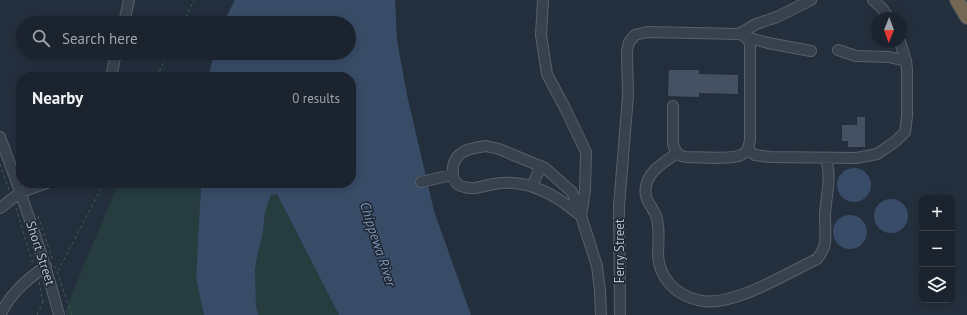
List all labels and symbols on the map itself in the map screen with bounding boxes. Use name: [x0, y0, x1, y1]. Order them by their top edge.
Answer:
north arrow: [871, 12, 907, 48]
water label: Chippewa River: [356, 199, 401, 290]
street label: Ferry Street: [611, 218, 628, 283]
street label: Short Street: [22, 219, 59, 288]

